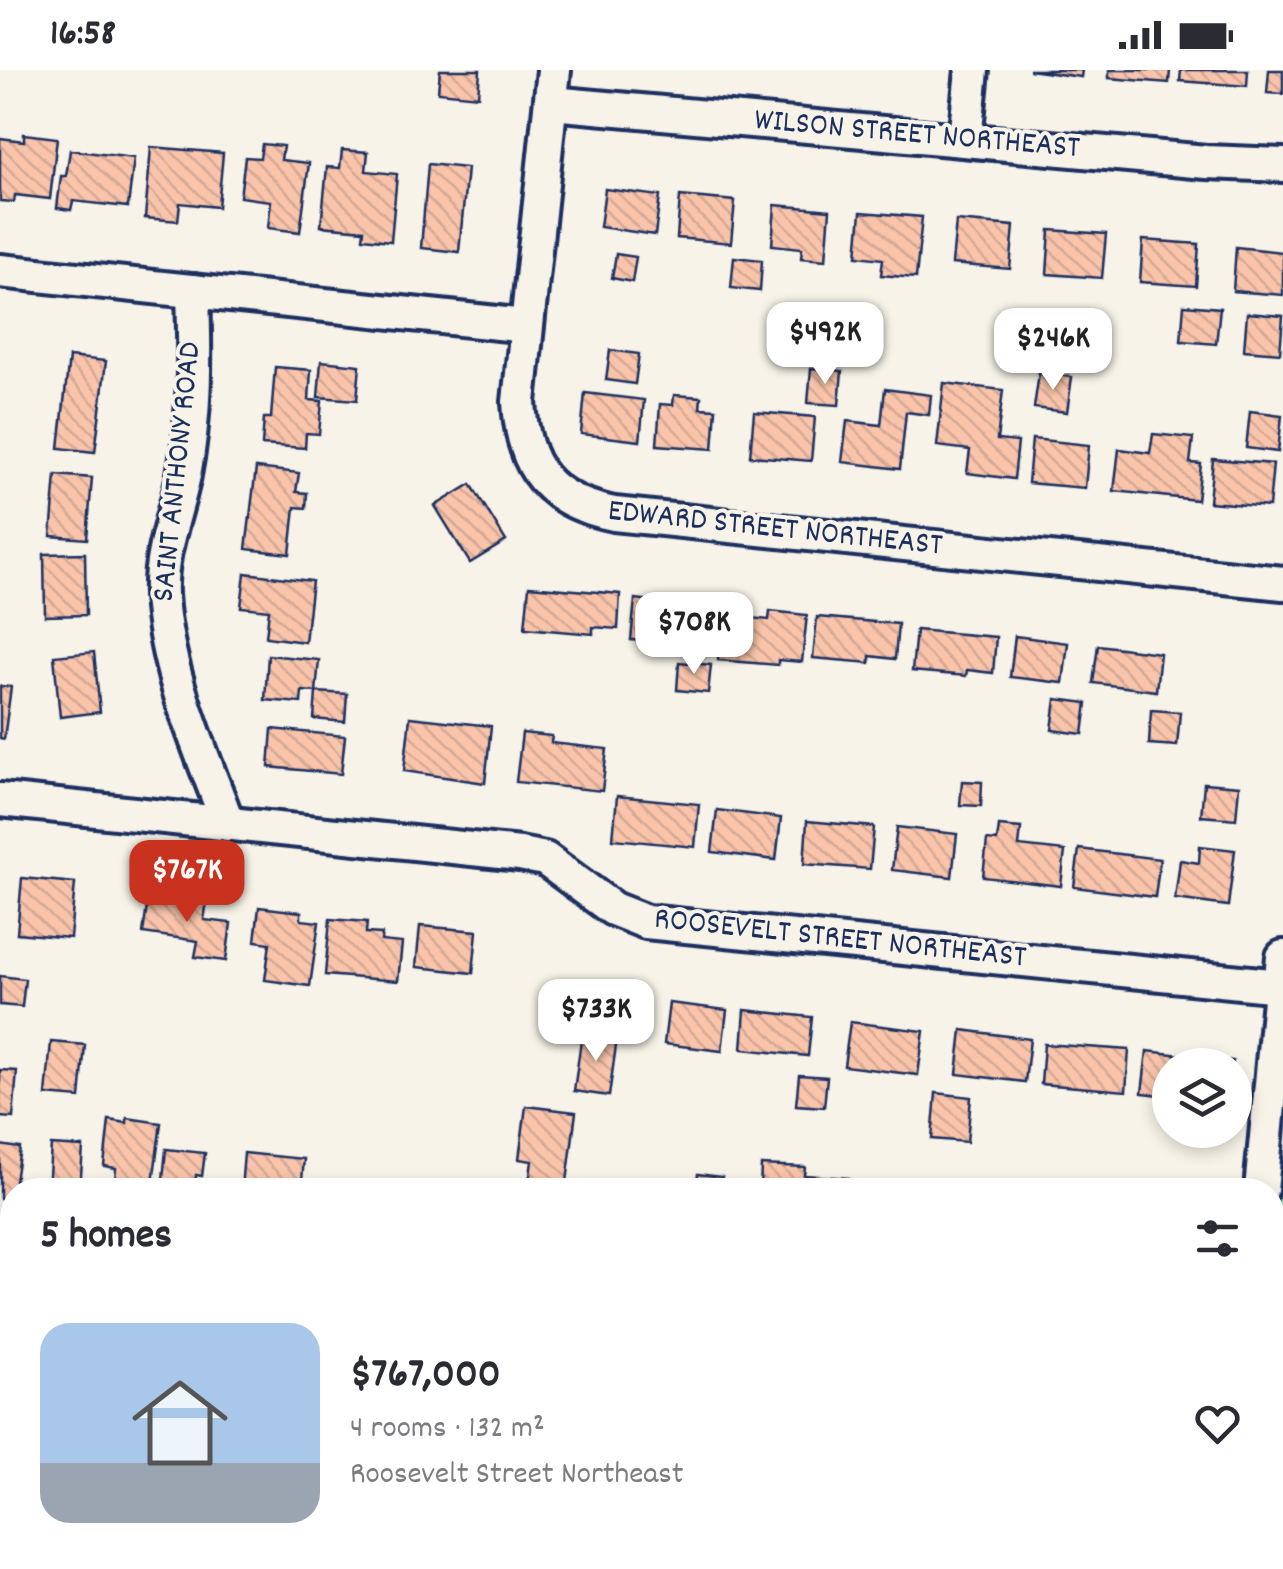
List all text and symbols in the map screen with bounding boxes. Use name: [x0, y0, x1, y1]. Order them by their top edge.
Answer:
text: 16:58: [50, 8, 116, 63]
street label: WILSON STREET NORTHEAST: [752, 99, 1082, 173]
pin: $492K: [755, 302, 895, 387]
pin: $246K: [983, 308, 1123, 393]
text: $492K: [789, 311, 861, 357]
text: $246K: [1016, 317, 1090, 363]
street label: SAINT ANTHONY ROAD: [142, 340, 216, 604]
street label: EDWARD STREET NORTHEAST: [606, 490, 945, 570]
pin: $708K: [624, 592, 764, 677]
text: $708K: [657, 601, 731, 647]
pin: $767K: [117, 840, 257, 925]
text: $767K: [151, 849, 223, 895]
street label: ROOSEVELT STREET NORTHEAST: [652, 898, 1028, 982]
pin: $733K: [526, 979, 666, 1064]
text: $733K: [560, 988, 632, 1034]
map controls: [1152, 1048, 1252, 1148]
button: layers: [1152, 1048, 1252, 1148]
text: 5 homes: [40, 1208, 172, 1268]
icon: filters: [1190, 1211, 1245, 1266]
text: $767,000: [350, 1347, 501, 1407]
icon: home: [120, 1363, 240, 1483]
icon: heart: [1190, 1396, 1245, 1451]
text: 4 rooms · 132 m²: [350, 1407, 545, 1453]
text: Roosevelt Street Northeast: [350, 1453, 684, 1499]

